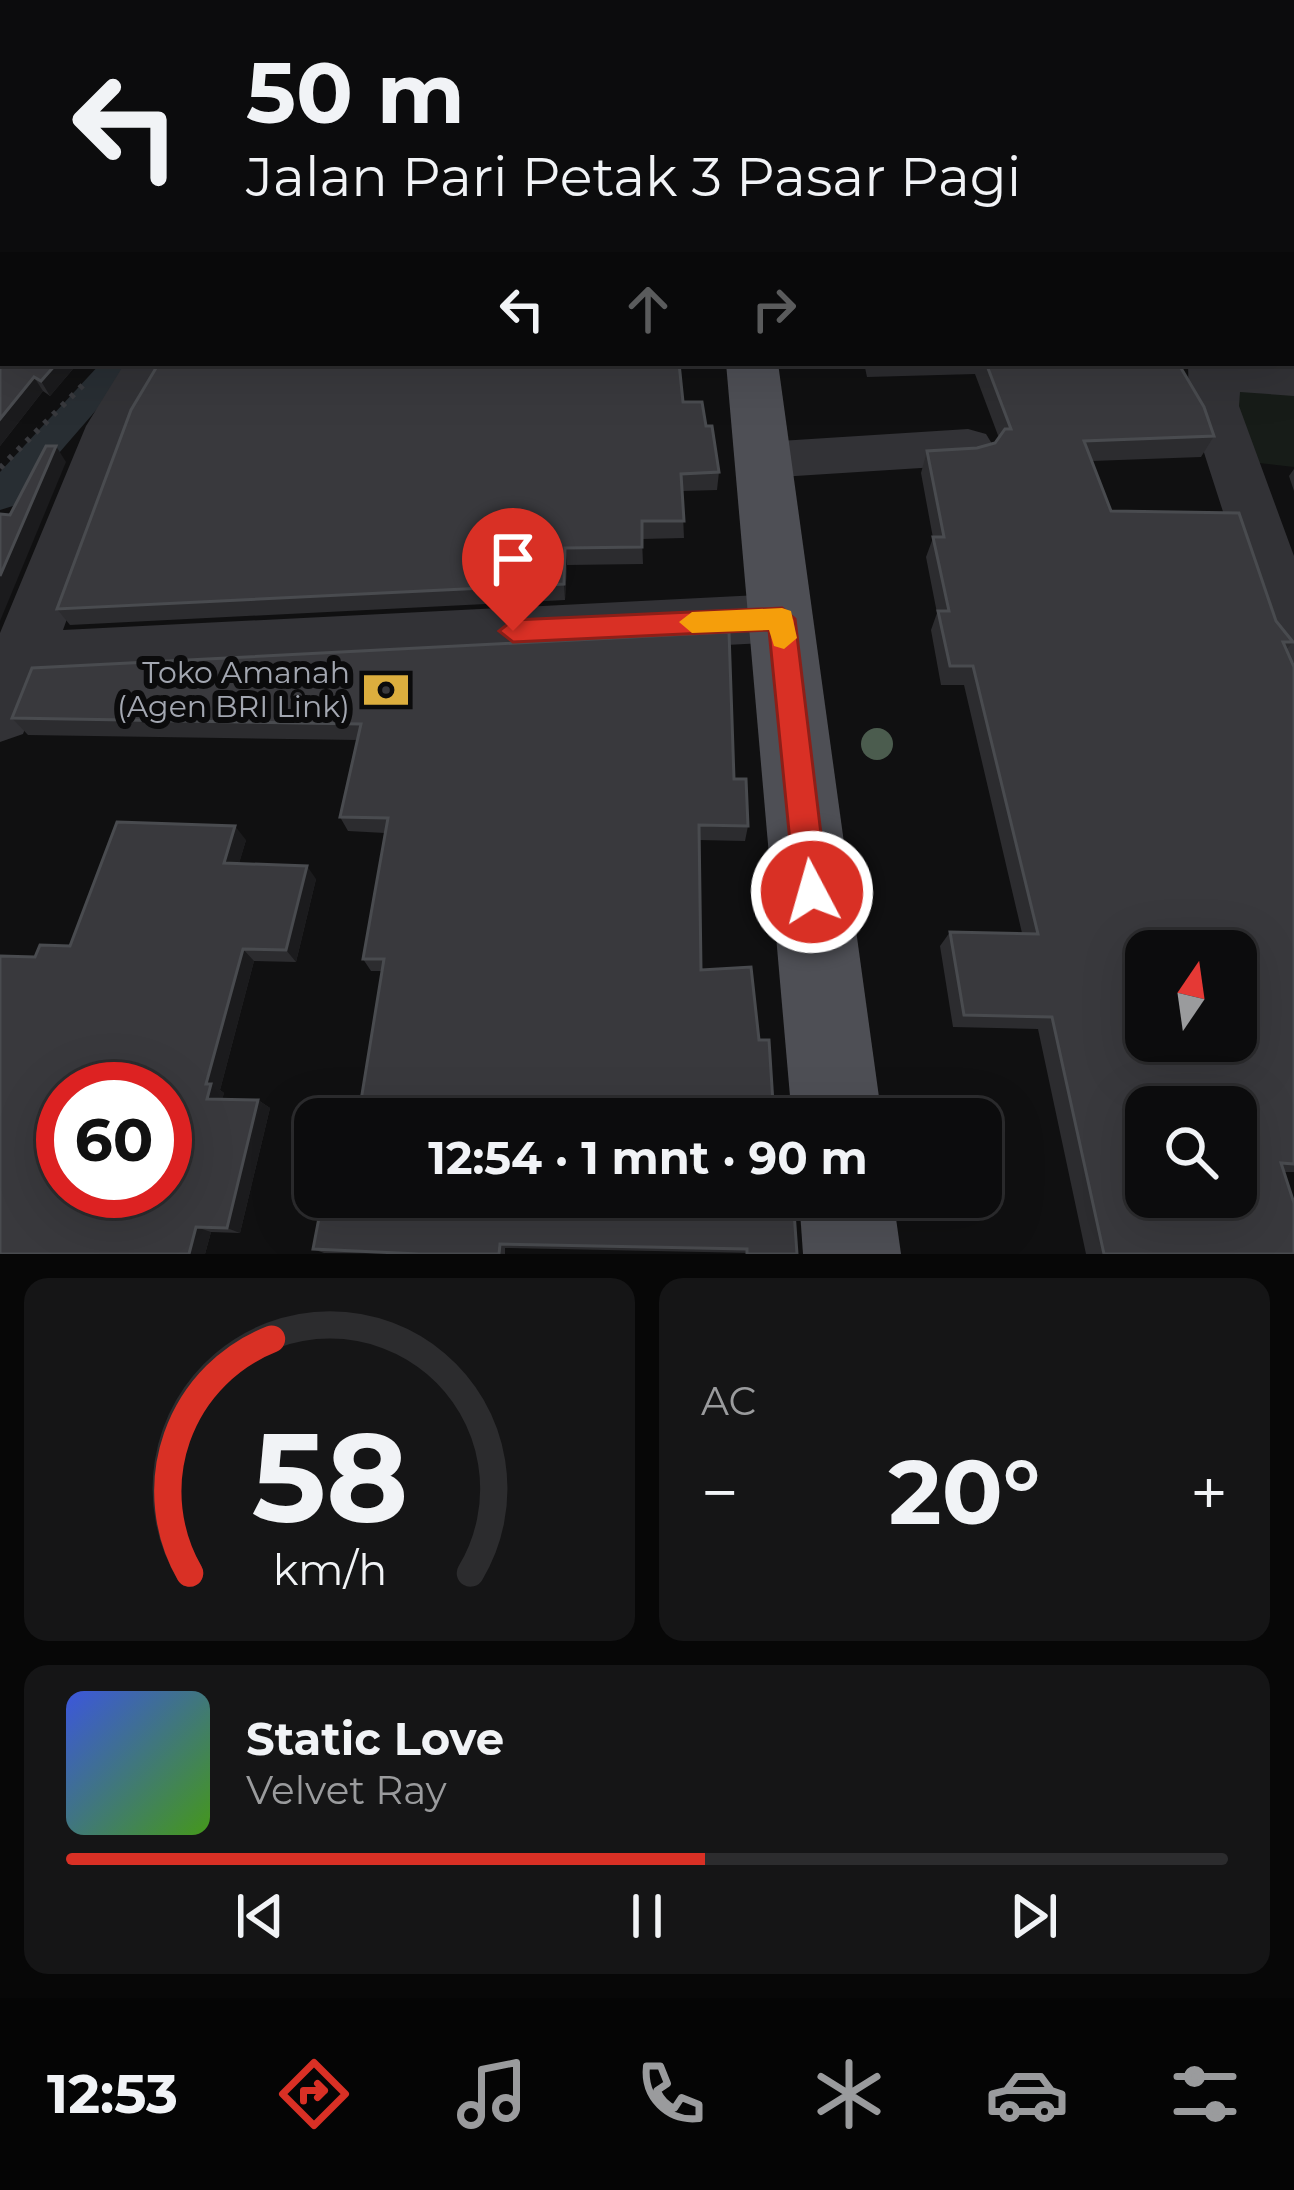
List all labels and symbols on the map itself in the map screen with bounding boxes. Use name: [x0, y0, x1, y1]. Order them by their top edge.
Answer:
pin: [462, 508, 564, 631]
place label: Toko Amanah (Agen BRI Link): [117, 654, 350, 725]
bank icon: Toko Amanah (Agen BRI Link): [361, 665, 411, 715]
position arrow: [749, 829, 875, 955]
north arrow: [1125, 930, 1257, 1062]
speed limit sign: 60: [36, 1062, 192, 1218]

